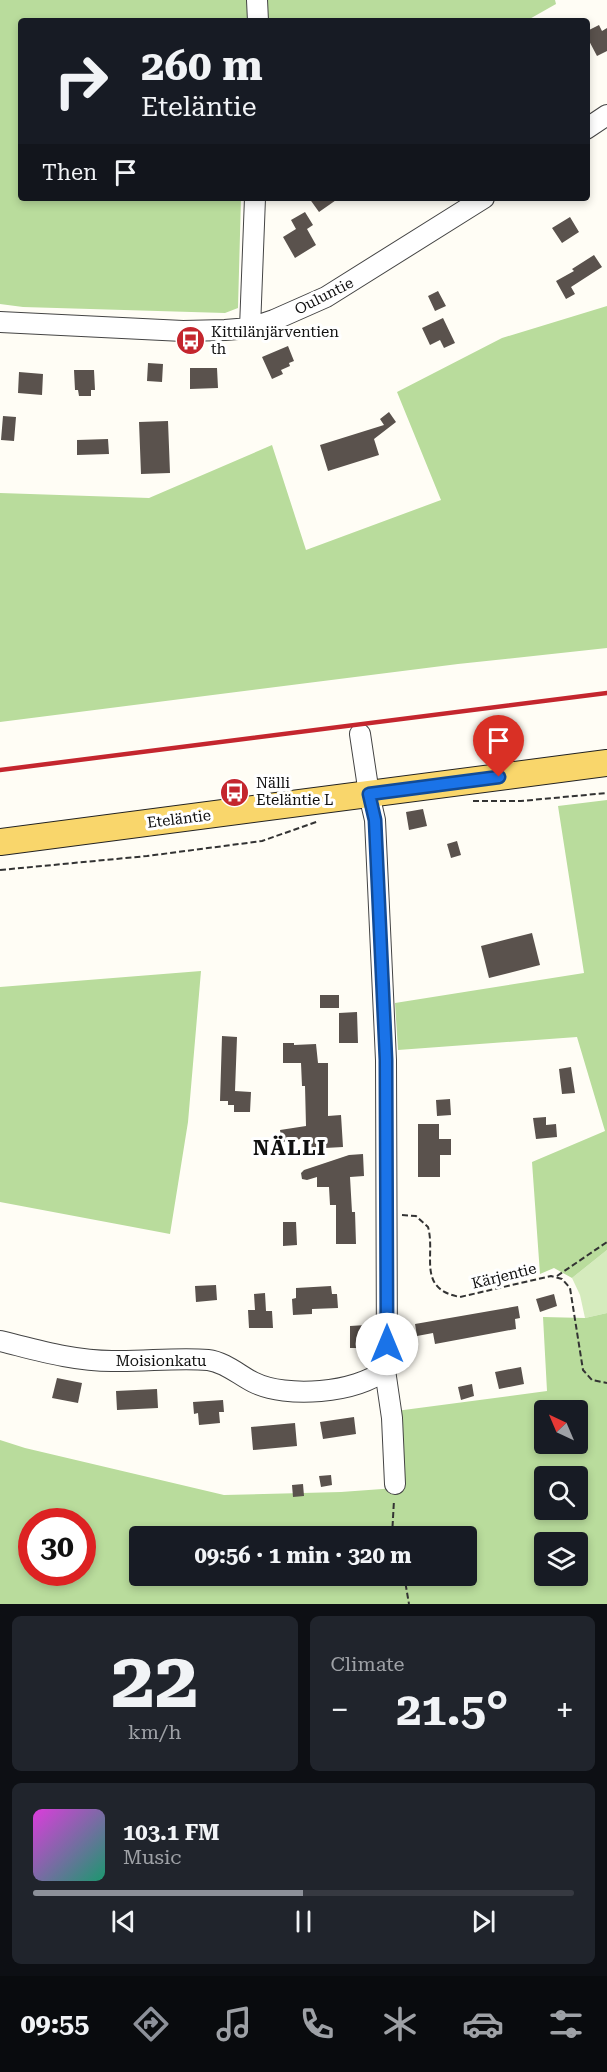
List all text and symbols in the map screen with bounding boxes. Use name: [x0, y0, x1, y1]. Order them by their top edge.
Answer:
text: 260 m: [141, 41, 263, 90]
icon: right: [42, 42, 120, 120]
text: Eteläntie: [141, 91, 257, 123]
icon: arrive: [109, 156, 142, 189]
text: Then: [42, 160, 97, 185]
street label: Ouluntie: [292, 274, 356, 318]
place label: Kittilänjärventien th: [211, 323, 339, 358]
bus stop icon: Kittilänjärventien th: [174, 325, 206, 357]
pin: [473, 715, 524, 777]
icon: arrive: [482, 724, 515, 757]
place label: Nälli Eteläntie L: [256, 774, 333, 809]
bus stop icon: Nälli Eteläntie L: [219, 776, 251, 808]
street label: Eteläntie: [146, 806, 212, 832]
district label: NÄLLI: [253, 1135, 327, 1160]
street label: Kärjentie: [470, 1259, 538, 1293]
position arrow: [355, 1312, 419, 1376]
street label: Moisionkatu: [116, 1352, 207, 1370]
north arrow: [534, 1400, 588, 1454]
map controls: [534, 1400, 588, 1586]
button: search: [534, 1466, 588, 1520]
speed limit sign: 30: [18, 1508, 96, 1586]
button: layers: [534, 1532, 588, 1586]
text: 09:56 · 1 min · 320 m: [194, 1543, 412, 1568]
text: 22: [111, 1635, 198, 1726]
text: Climate: [331, 1652, 405, 1676]
text: 21.5°: [396, 1683, 508, 1736]
text: −: [331, 1690, 349, 1729]
text: +: [556, 1690, 574, 1729]
text: km/h: [128, 1720, 182, 1744]
text: 103.1 FM: [123, 1820, 220, 1845]
text: Music: [123, 1845, 182, 1869]
icon: previous: [107, 1905, 140, 1938]
icon: pause: [287, 1905, 320, 1938]
icon: next: [467, 1905, 500, 1938]
icon: directions: [130, 2003, 172, 2045]
icon: music: [213, 2003, 255, 2045]
icon: phone: [296, 2003, 338, 2045]
icon: climate: [379, 2003, 421, 2045]
icon: car: [462, 2003, 504, 2045]
icon: filters: [545, 2003, 587, 2045]
text: 09:55: [20, 2008, 89, 2040]

